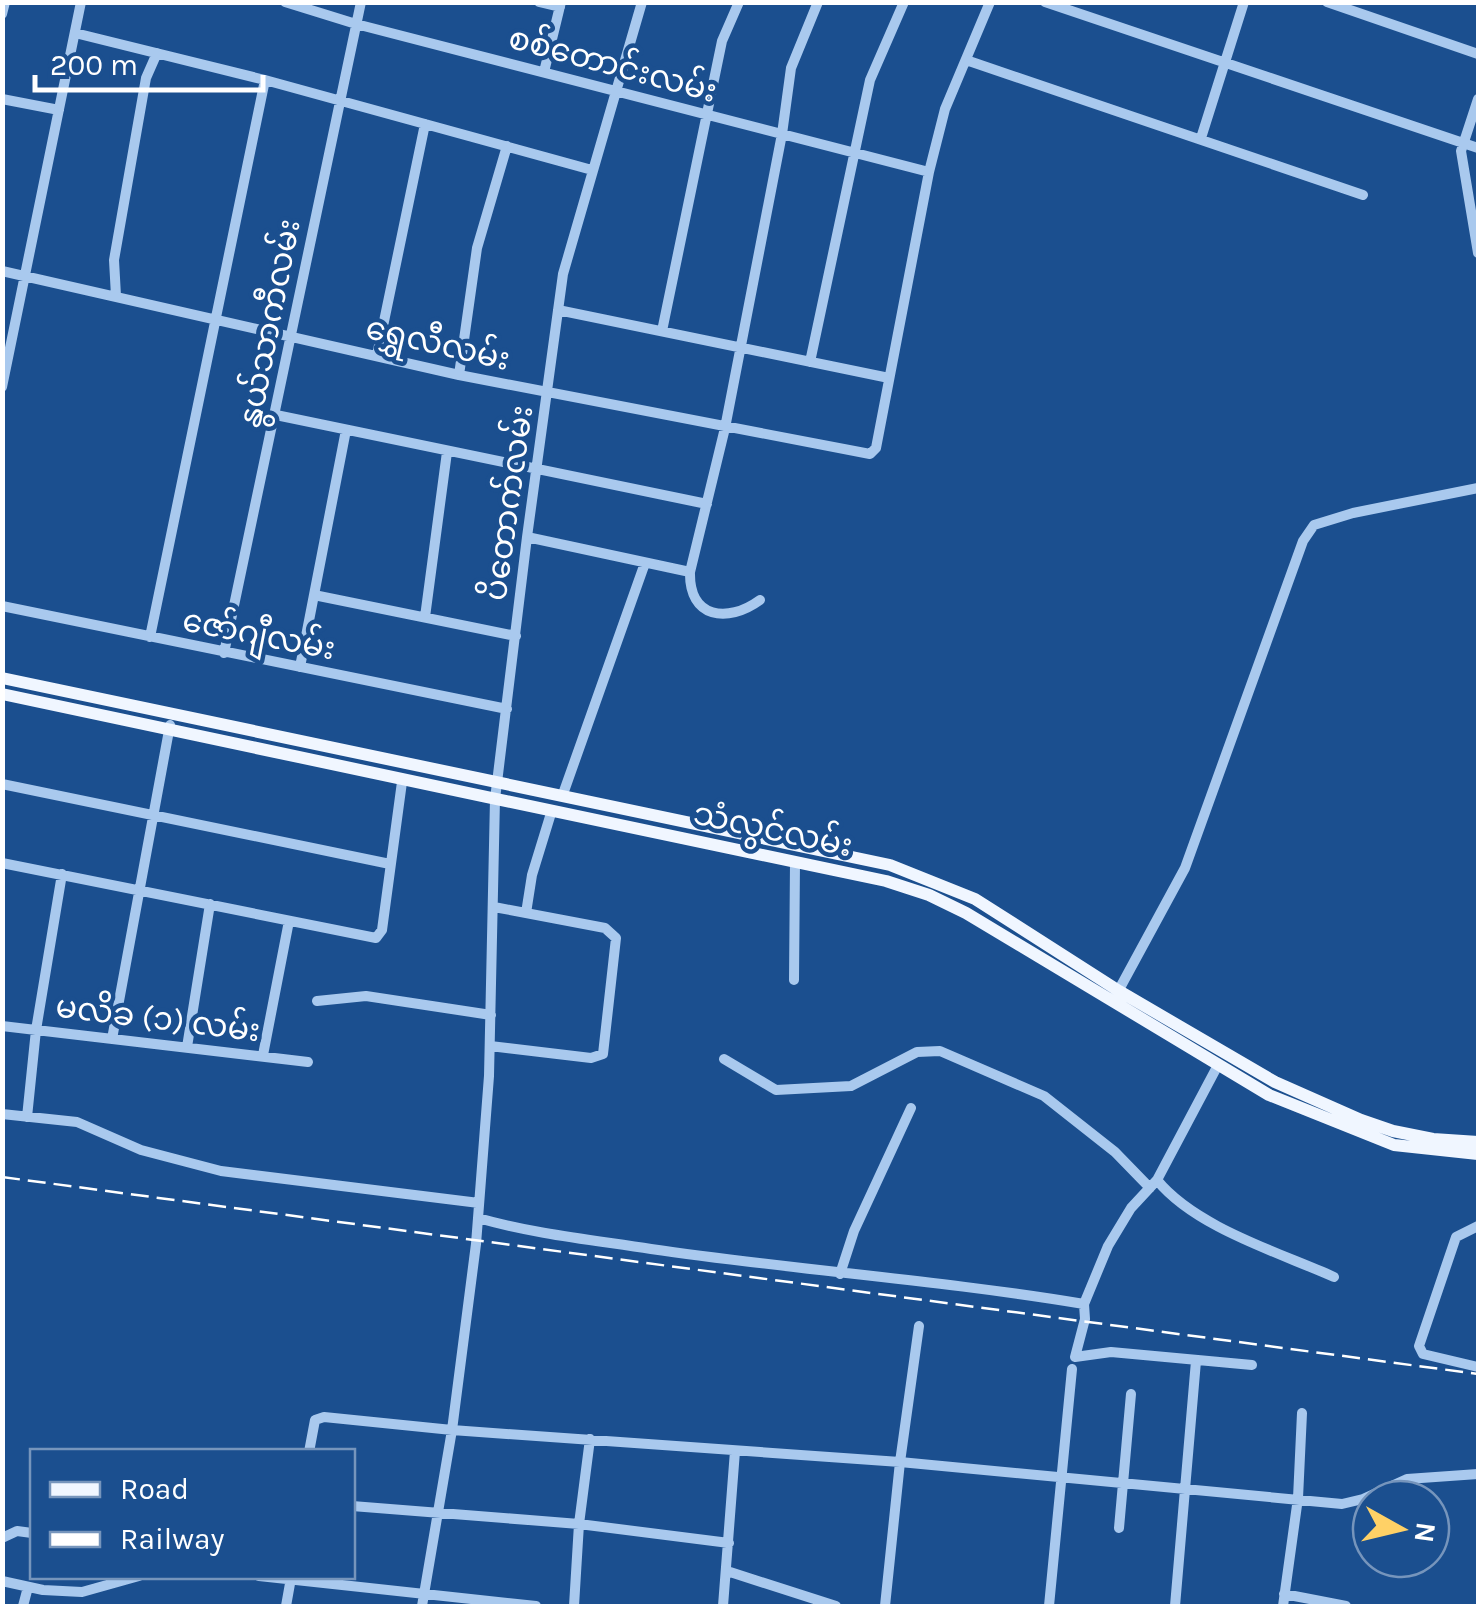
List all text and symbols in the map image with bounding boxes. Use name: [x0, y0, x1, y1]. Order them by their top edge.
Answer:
street label: စစ်တောင်းလမ်း: [505, 14, 722, 110]
scale bar: [35, 30, 262, 92]
text: 200 m: [50, 47, 138, 83]
street label: နွယ်သာကီလမ်း: [226, 215, 314, 432]
street label: ရွှေလီလမ်း: [361, 304, 515, 385]
street label: ပိတောက်လမ်း: [472, 402, 540, 603]
street label: ဇော်ဂျီလမ်း: [178, 597, 339, 674]
street label: သံလွင်လမ်း: [689, 790, 857, 870]
street label: မလိခ (၁) လမ်း: [53, 983, 263, 1049]
legend: [30, 1449, 355, 1579]
text: Road: [120, 1471, 189, 1507]
north arrow: [1351, 1479, 1451, 1579]
text: N: [1408, 1520, 1443, 1545]
text: Railway: [120, 1521, 224, 1557]

